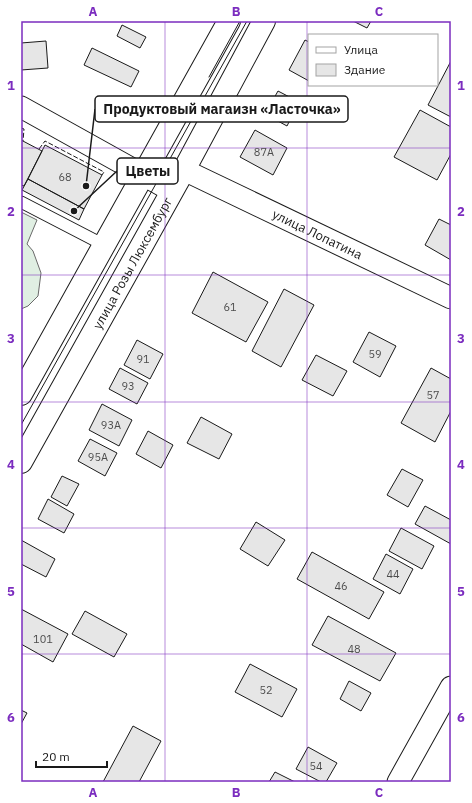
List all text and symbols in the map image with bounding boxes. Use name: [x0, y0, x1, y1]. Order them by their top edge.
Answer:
text: A: [89, 3, 98, 20]
text: B: [232, 3, 241, 20]
text: C: [375, 3, 384, 20]
legend: [308, 34, 438, 86]
text: Улица: [344, 42, 378, 57]
text: Здание: [344, 62, 386, 77]
text: 1: [7, 77, 15, 94]
text: 1: [457, 77, 465, 94]
callout: Продуктовый магаизн «Ласточка»: [95, 96, 348, 122]
text: Продуктовый магаизн «Ласточка»: [103, 100, 341, 118]
house number: 87А: [254, 145, 274, 159]
callout: Цветы: [117, 158, 178, 184]
text: Цветы: [126, 162, 170, 180]
house number: 68: [58, 170, 72, 184]
street label: улица Розы Люксембург: [89, 194, 176, 332]
text: 2: [7, 203, 15, 220]
text: 2: [457, 203, 465, 220]
street label: улица Лопатина: [269, 206, 365, 263]
house number: 61: [223, 300, 237, 314]
text: 3: [7, 330, 15, 347]
text: 3: [457, 330, 465, 347]
house number: 59: [368, 347, 382, 361]
house number: 91: [136, 352, 150, 366]
house number: 93: [121, 379, 135, 393]
house number: 57: [426, 388, 440, 402]
house number: 93А: [101, 418, 121, 432]
house number: 95А: [88, 450, 108, 464]
text: 4: [7, 456, 15, 473]
text: 4: [457, 456, 465, 473]
house number: 44: [386, 567, 400, 581]
house number: 46: [334, 579, 348, 593]
text: 5: [7, 583, 15, 600]
text: 5: [457, 583, 465, 600]
house number: 101: [33, 632, 53, 646]
house number: 48: [347, 642, 361, 656]
house number: 52: [259, 683, 273, 697]
text: 6: [7, 709, 15, 726]
text: 6: [457, 709, 465, 726]
scale bar: [36, 743, 107, 769]
text: 20 m: [42, 749, 70, 764]
house number: 54: [309, 759, 323, 773]
text: A: [89, 784, 98, 801]
text: B: [232, 784, 241, 801]
text: C: [375, 784, 384, 801]

